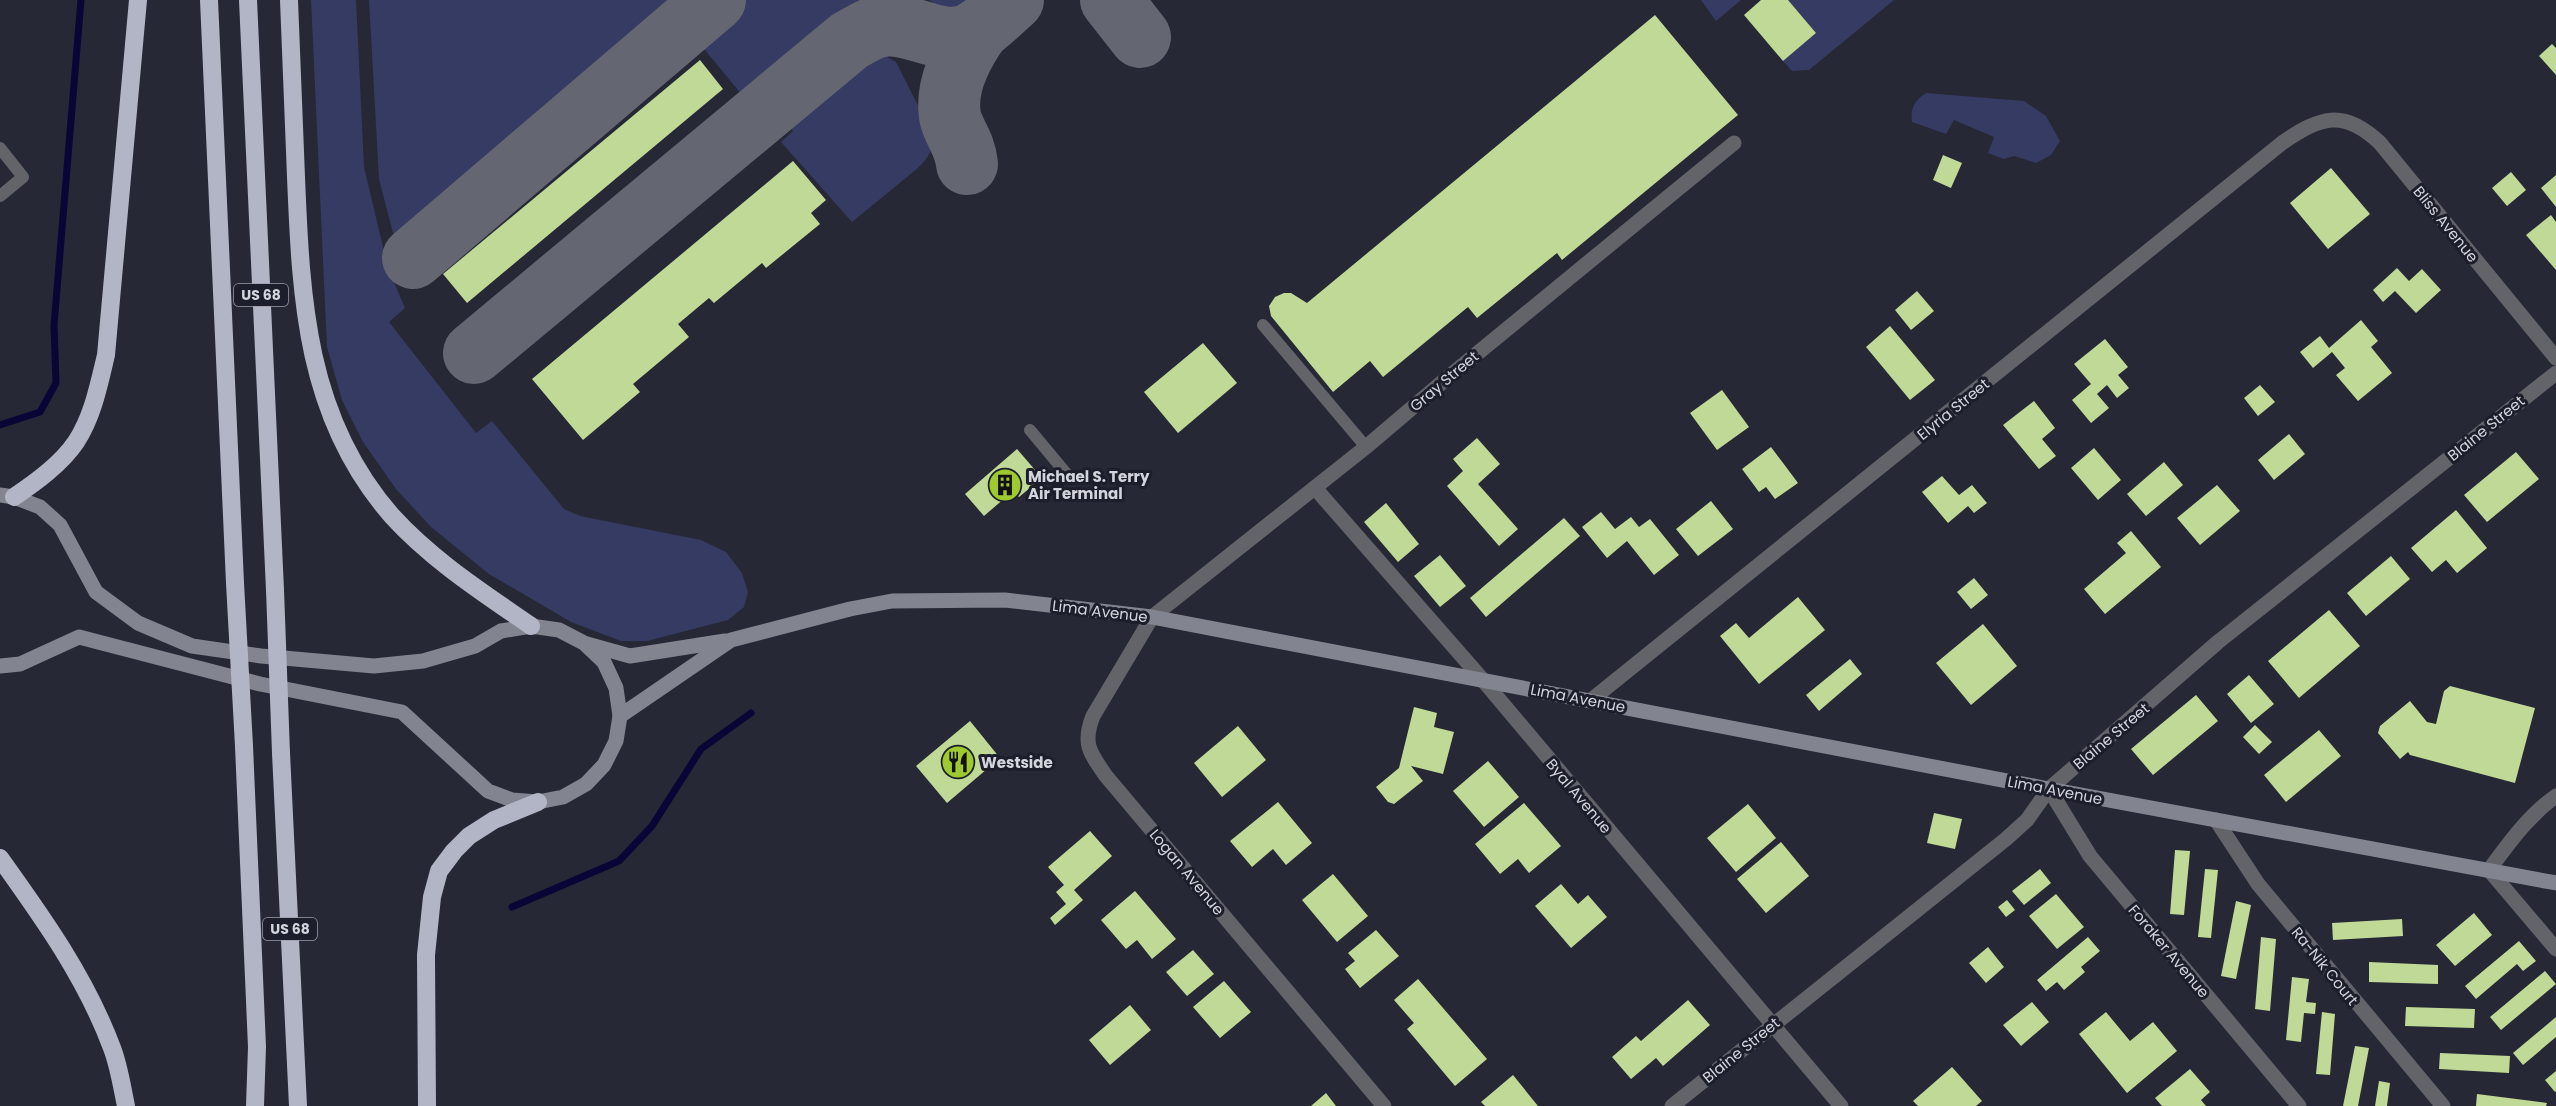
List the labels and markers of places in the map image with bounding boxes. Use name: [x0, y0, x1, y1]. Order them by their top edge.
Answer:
place label: Michael S. Terry Air Terminal: [1028, 466, 1150, 504]
building icon: Michael S. Terry Air Terminal: [987, 467, 1023, 503]
restaurant icon: Westside: [940, 744, 976, 780]
place label: Westside: [981, 752, 1053, 773]

